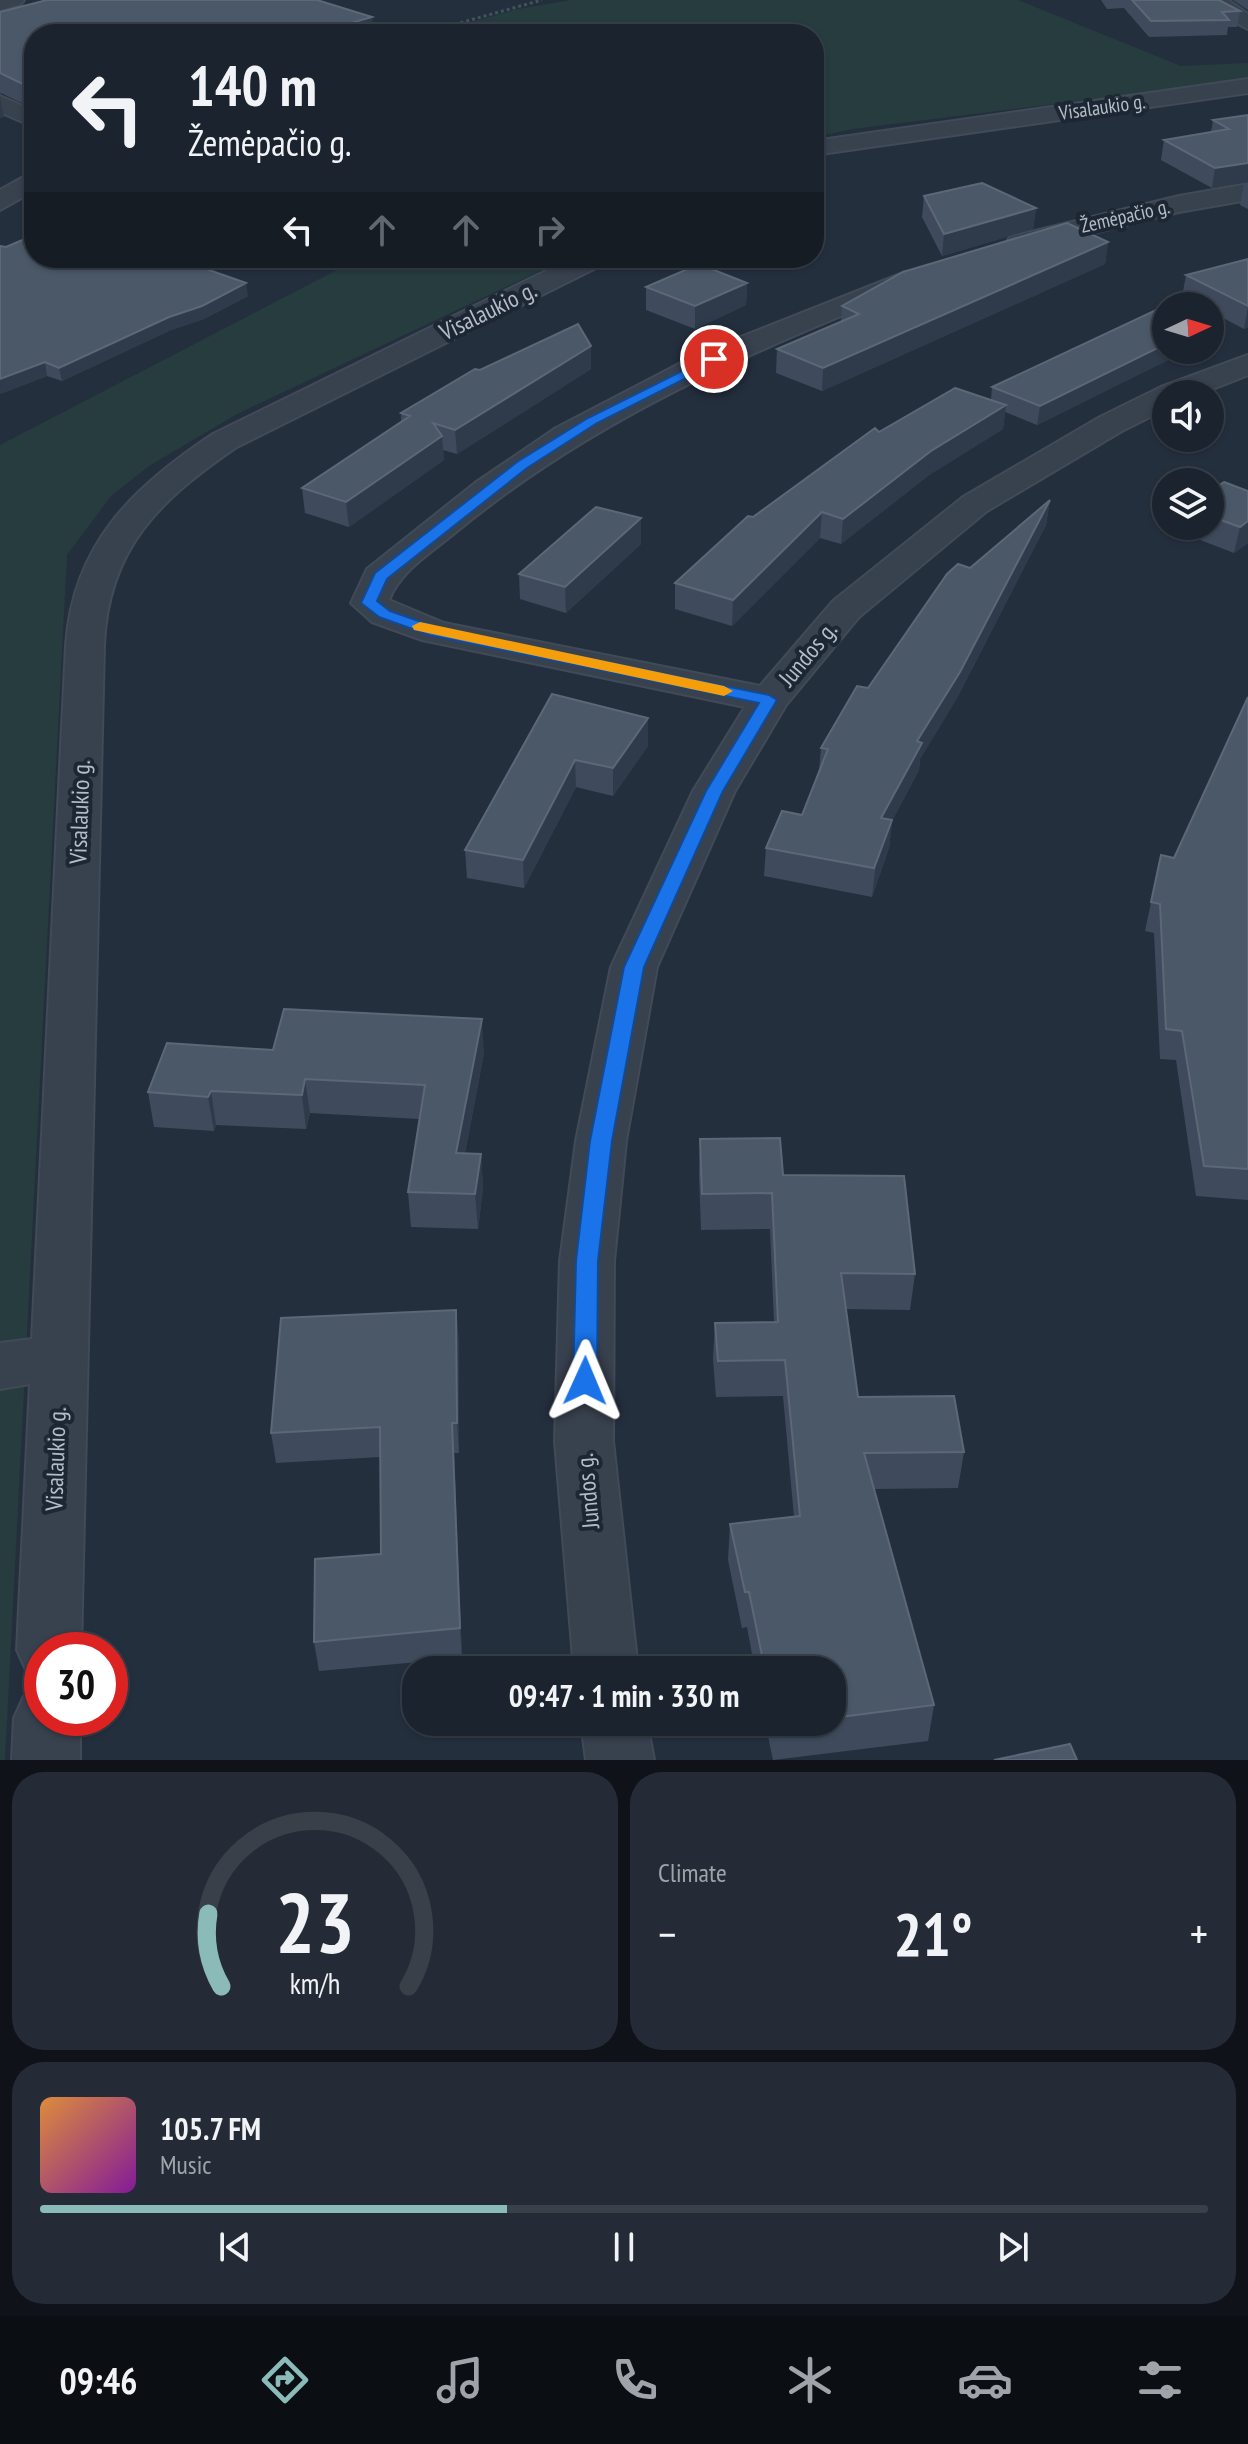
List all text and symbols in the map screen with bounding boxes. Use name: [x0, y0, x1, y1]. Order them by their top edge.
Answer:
text: 140 m: [188, 49, 317, 121]
icon: left: [56, 56, 160, 160]
street label: Visalaukio g.: [1056, 88, 1147, 126]
text: Žemėpačio g.: [188, 119, 351, 166]
street label: Žemėpačio g.: [1078, 193, 1172, 239]
icon: left: [276, 208, 320, 252]
icon: ahead: [360, 208, 404, 252]
icon: ahead: [444, 208, 488, 252]
icon: right: [528, 208, 572, 252]
street label: Visalaukio g.: [433, 274, 541, 348]
north arrow: [1152, 292, 1224, 364]
map controls: [1152, 292, 1224, 540]
pin: [680, 325, 748, 393]
icon: arrive: [692, 337, 736, 381]
button: sound: [1152, 380, 1224, 452]
button: layers: [1152, 468, 1224, 540]
street label: Jundos g.: [771, 615, 844, 693]
street label: Visalaukio g.: [62, 759, 97, 866]
position arrow: [543, 1339, 627, 1423]
street label: Visalaukio g.: [38, 1406, 73, 1513]
street label: Jundos g.: [569, 1452, 606, 1531]
speed limit sign: 30: [24, 1632, 128, 1736]
text: 09:47 · 1 min · 330 m: [509, 1676, 739, 1715]
text: Climate: [658, 1856, 727, 1889]
text: 23: [275, 1868, 355, 1976]
text: 21°: [893, 1895, 973, 1973]
text: −: [658, 1905, 676, 1962]
text: +: [1190, 1905, 1208, 1962]
text: km/h: [290, 1965, 340, 2002]
text: 105.7 FM: [160, 2109, 261, 2148]
text: Music: [160, 2148, 212, 2181]
icon: previous: [213, 2225, 257, 2269]
icon: pause: [602, 2225, 646, 2269]
icon: next: [991, 2225, 1035, 2269]
icon: directions: [257, 2352, 313, 2408]
icon: music: [432, 2352, 488, 2408]
icon: phone: [607, 2352, 663, 2408]
icon: climate: [782, 2352, 838, 2408]
icon: car: [957, 2352, 1013, 2408]
icon: filters: [1132, 2352, 1188, 2408]
text: 09:46: [60, 2357, 137, 2404]

